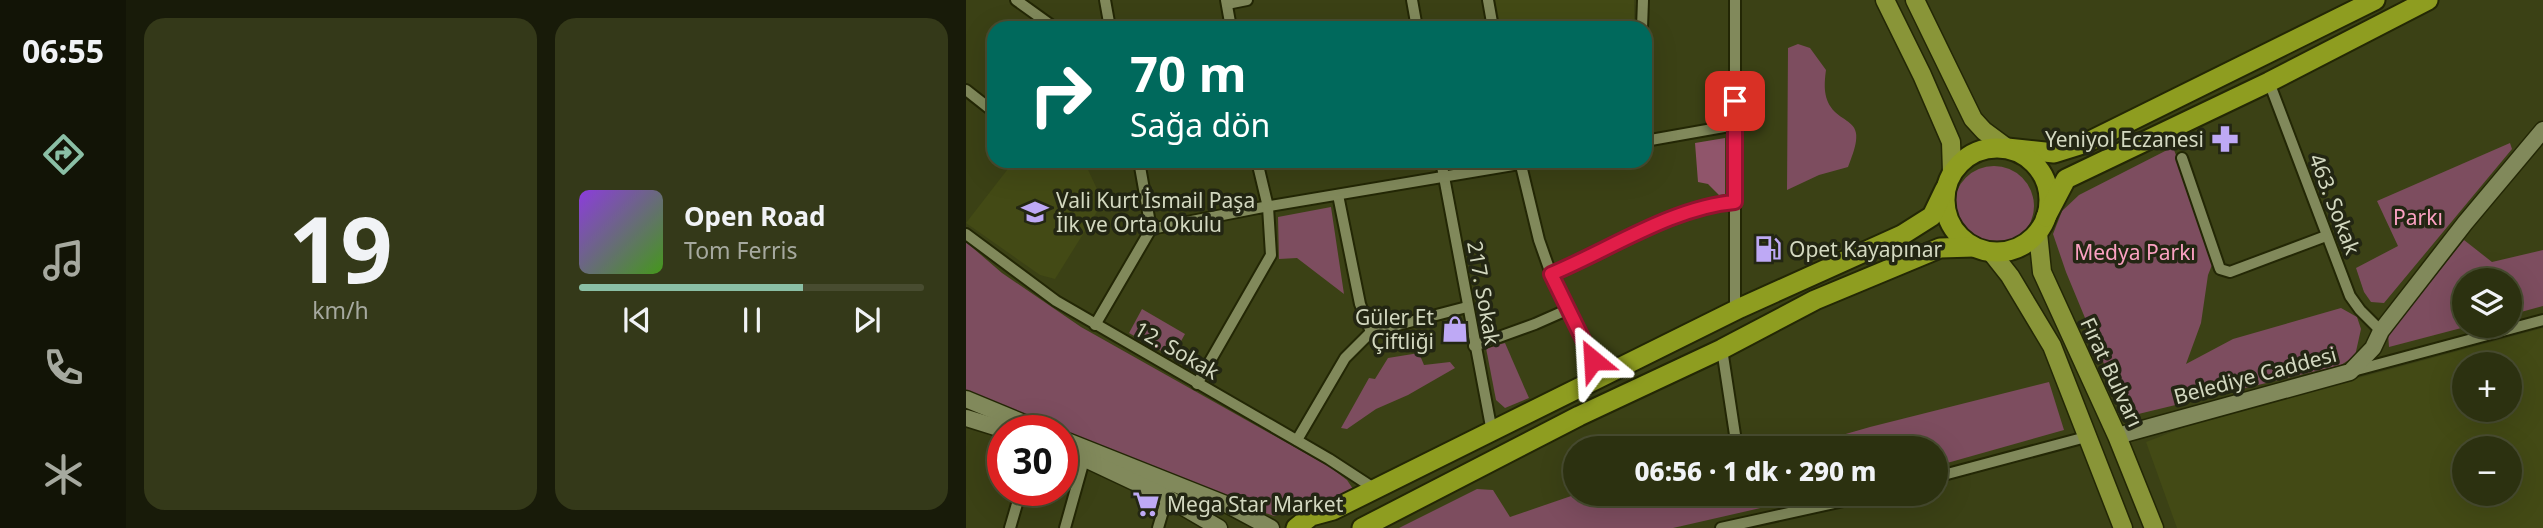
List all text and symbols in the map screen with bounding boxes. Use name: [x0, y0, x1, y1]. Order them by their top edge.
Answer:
text: 06:55: [22, 29, 104, 72]
text: 70 m: [1130, 40, 1247, 106]
icon: right: [1015, 49, 1106, 140]
pin: [1705, 71, 1765, 131]
icon: arrive: [1716, 82, 1754, 120]
text: Sağa dön: [1130, 103, 1270, 146]
pharmacy icon: Yeniyol Eczanesi: [2210, 124, 2240, 154]
place label: Yeniyol Eczanesi: [2045, 125, 2204, 153]
icon: directions: [39, 130, 88, 179]
street label: 463. Sokak: [2303, 150, 2367, 259]
text: 19: [288, 186, 393, 310]
place label: Vali Kurt İsmail Paşa İlk ve Orta Okulu: [1056, 186, 1255, 238]
school or university icon: Vali Kurt İsmail Paşa İlk ve Orta Okulu: [1020, 197, 1050, 227]
text: Open Road: [684, 198, 826, 234]
park label: Parkı: [2393, 203, 2443, 231]
text: Tom Ferris: [684, 234, 797, 266]
fuel station icon: Opet Kayapınar: [1753, 234, 1783, 264]
place label: Opet Kayapınar: [1789, 235, 1943, 263]
icon: music: [39, 236, 88, 285]
park label: Medya Parkı: [2074, 238, 2196, 266]
street label: 217. Sokak: [1461, 239, 1507, 348]
map controls: [2452, 268, 2522, 506]
button: layers: [2452, 268, 2522, 338]
text: km/h: [312, 294, 369, 326]
icon: previous: [618, 301, 656, 339]
icon: pause: [733, 301, 771, 339]
icon: next: [848, 301, 886, 339]
place label: Güler Et Çiftliği: [1355, 303, 1434, 355]
street label: Fırat Bulvarı: [2074, 313, 2150, 431]
street label: 12. Sokak: [1129, 314, 1225, 386]
shop icon: Güler Et Çiftliği: [1440, 314, 1470, 344]
position arrow: [1556, 323, 1630, 397]
street label: Belediye Caddesi: [2171, 340, 2339, 410]
icon: phone: [39, 343, 88, 392]
button: +: [2452, 352, 2522, 422]
speed limit sign: 30: [987, 415, 1078, 506]
button: −: [2452, 436, 2522, 506]
icon: climate: [39, 450, 88, 499]
text: 06:56 · 1 dk · 290 m: [1635, 453, 1876, 489]
supermarket icon: Mega Star Market: [1131, 489, 1161, 519]
place label: Mega Star Market: [1167, 490, 1344, 518]

